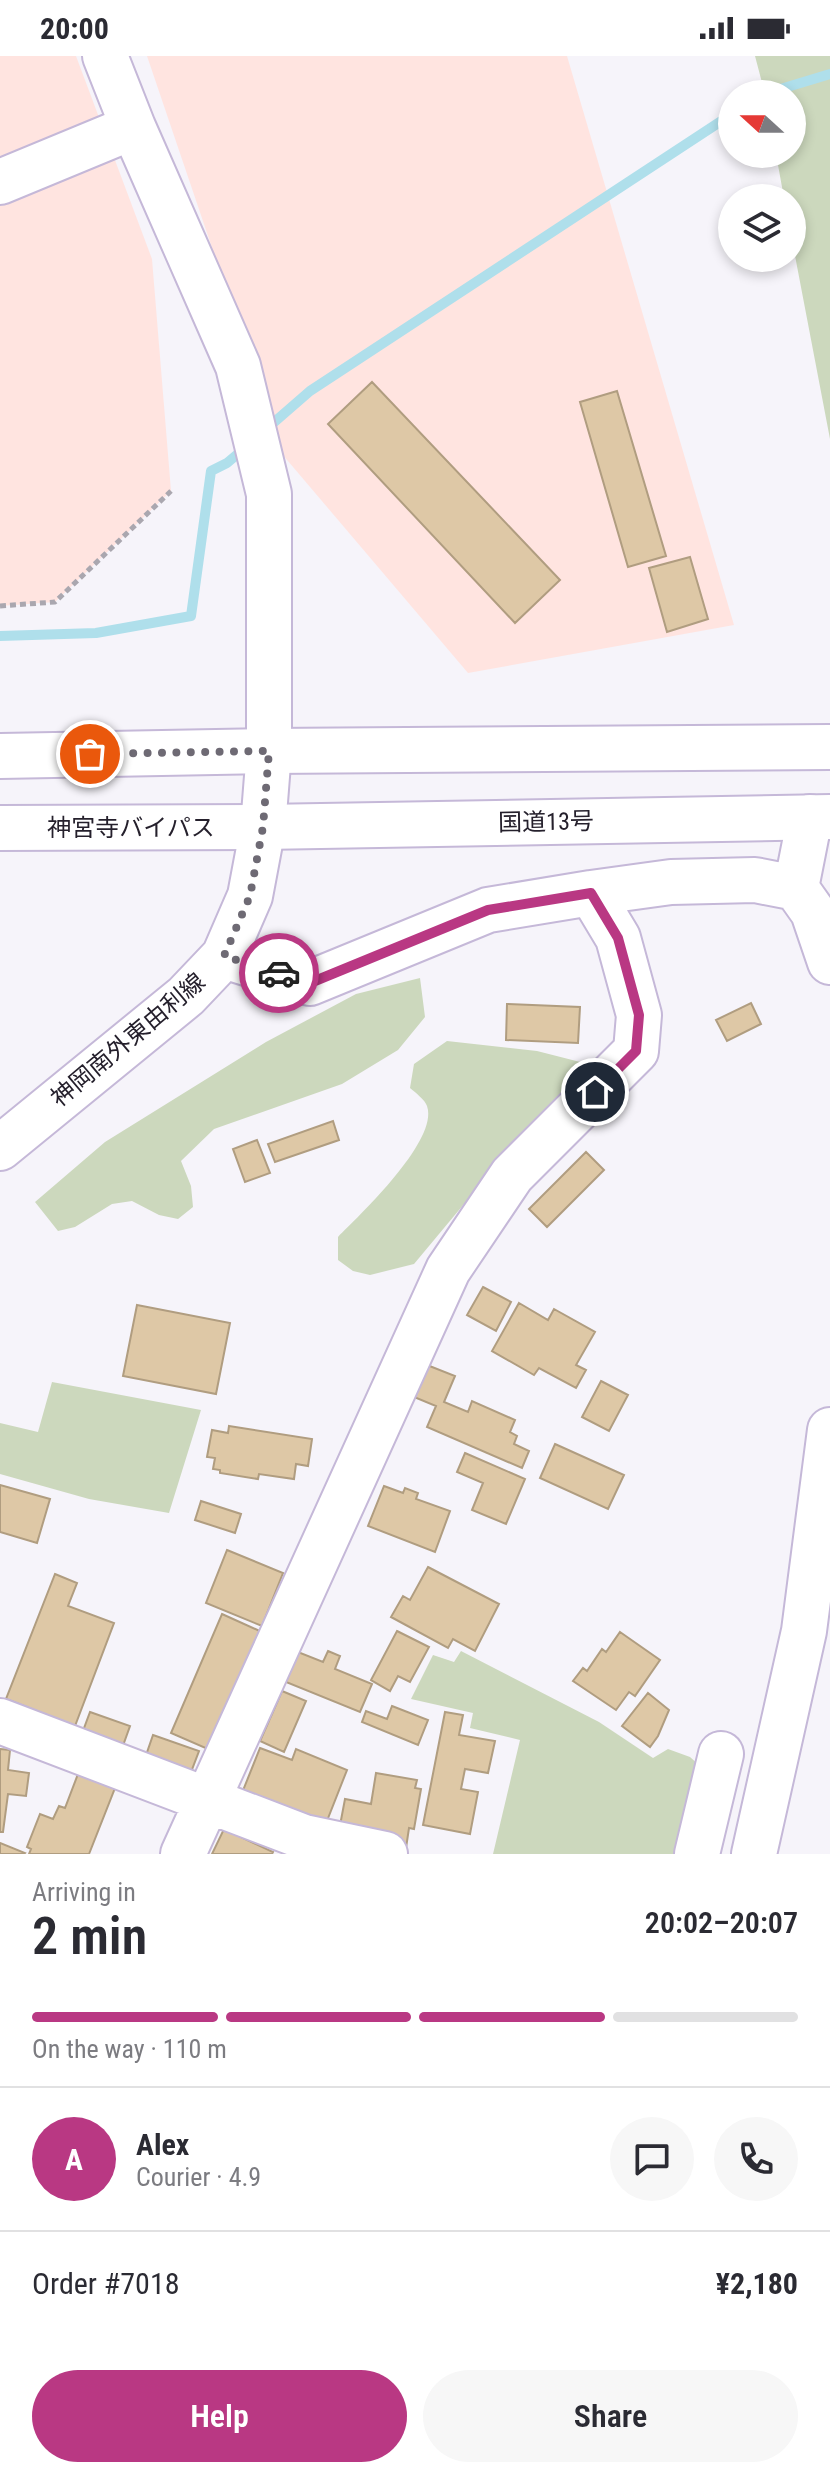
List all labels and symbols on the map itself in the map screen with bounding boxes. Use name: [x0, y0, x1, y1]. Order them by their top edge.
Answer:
north arrow: [718, 80, 806, 168]
pin: [56, 720, 124, 788]
street label: 国道13号: [498, 807, 594, 837]
street label: 神宮寺バイパス: [47, 814, 215, 842]
courier: [239, 933, 319, 1013]
street label: 神岡南外東由利線: [45, 968, 211, 1112]
pin: [561, 1058, 629, 1126]

